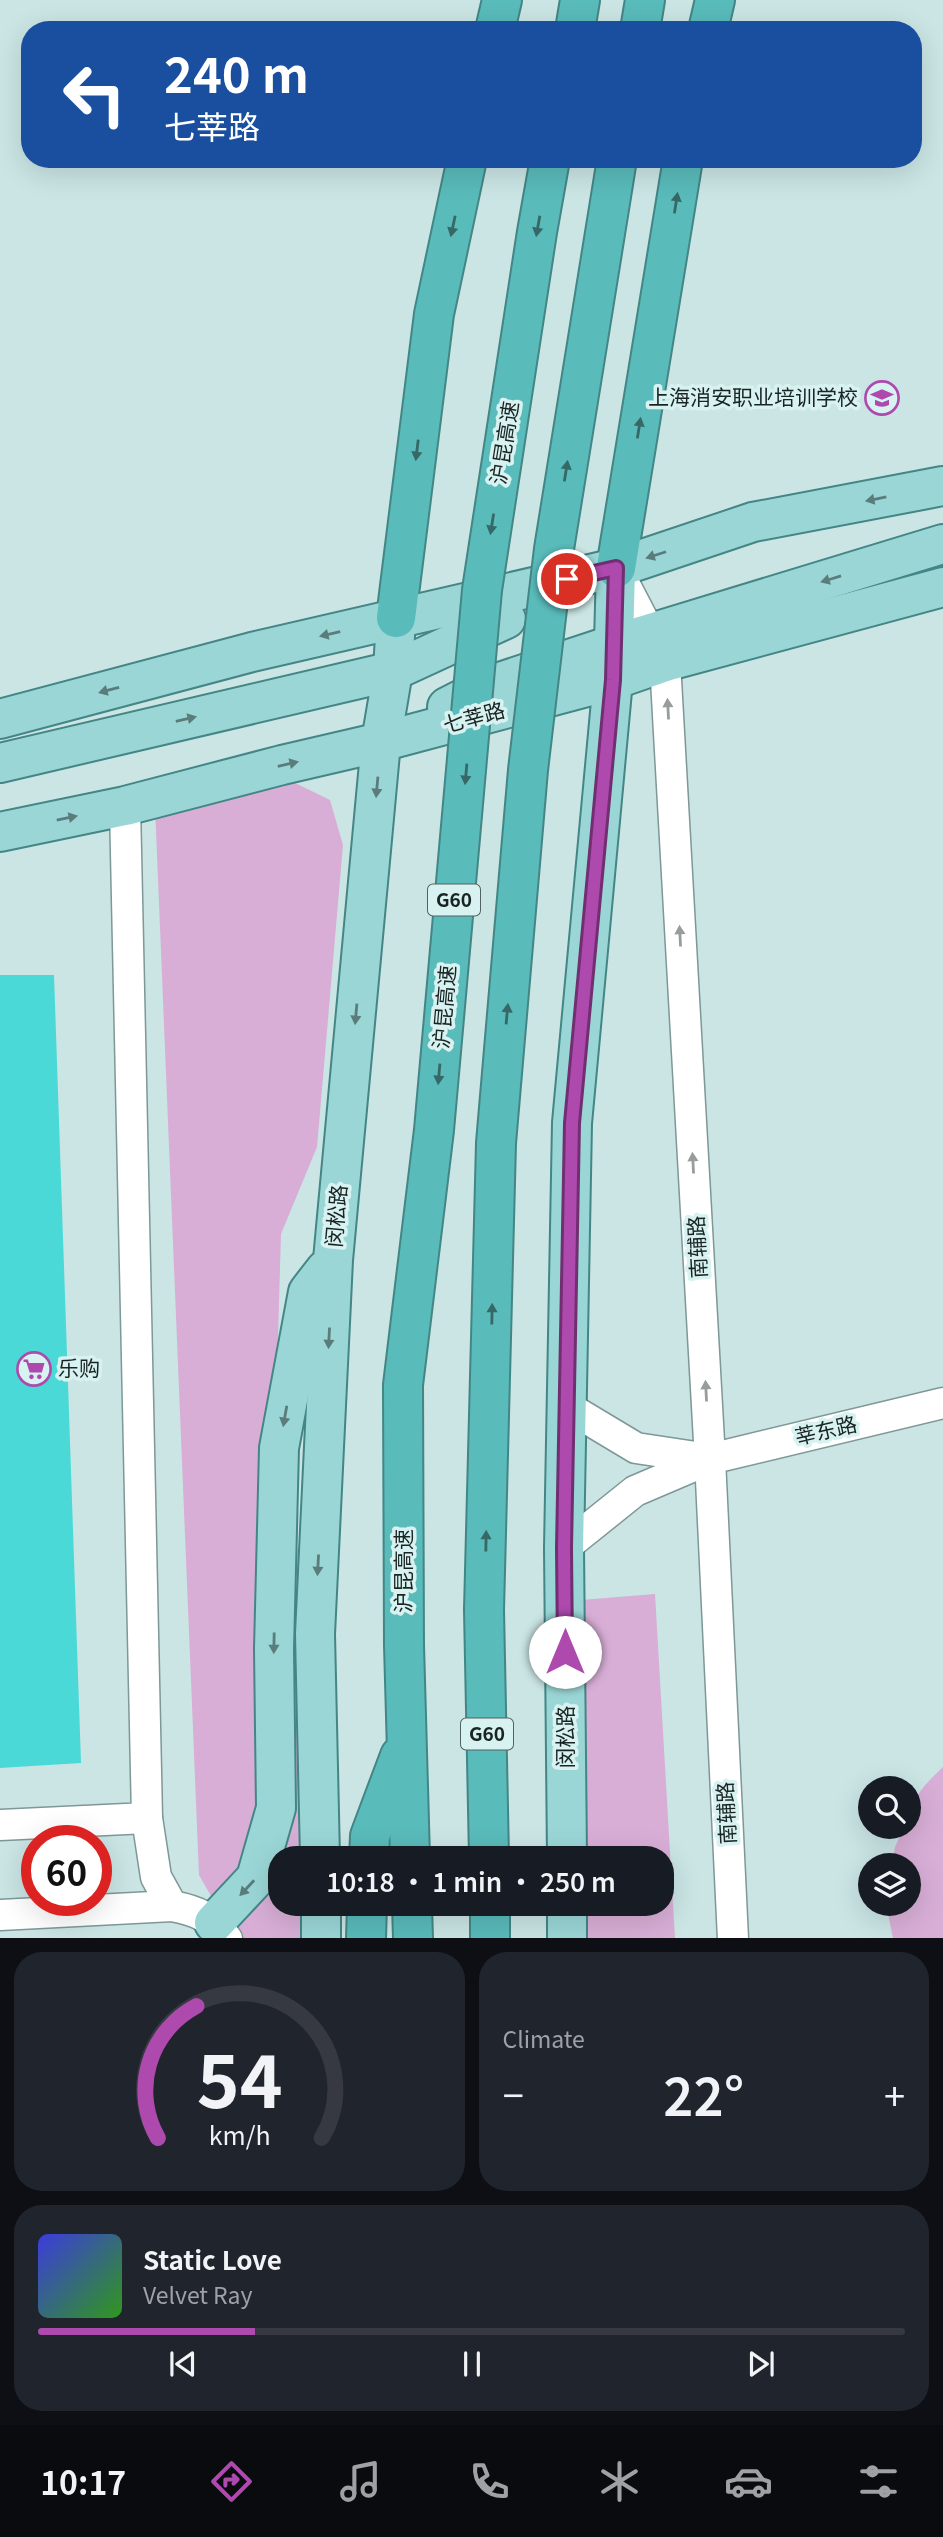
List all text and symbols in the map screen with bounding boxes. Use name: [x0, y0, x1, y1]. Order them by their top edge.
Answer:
text: 240 m: [164, 36, 309, 107]
icon: left: [49, 49, 140, 140]
text: 七莘路: [164, 102, 260, 148]
one-way arrow: [671, 192, 682, 214]
one-way arrow: [447, 215, 458, 237]
one-way arrow: [532, 215, 543, 237]
school or university icon: 上海消安职业培训学校: [863, 379, 901, 417]
place label: 上海消安职业培训学校: [648, 381, 858, 411]
street label: 沪昆高速: [482, 399, 524, 487]
one-way arrow: [634, 417, 645, 439]
one-way arrow: [411, 440, 422, 462]
one-way arrow: [561, 460, 572, 482]
one-way arrow: [865, 493, 887, 504]
one-way arrow: [486, 513, 497, 535]
pin: [537, 549, 597, 609]
one-way arrow: [645, 550, 666, 560]
icon: arrive: [548, 560, 586, 598]
one-way arrow: [820, 574, 841, 584]
one-way arrow: [319, 629, 341, 640]
one-way arrow: [98, 685, 120, 696]
street label: 七莘路: [439, 693, 508, 739]
one-way arrow: [662, 698, 673, 720]
one-way arrow: [175, 714, 197, 725]
one-way arrow: [277, 758, 299, 769]
one-way arrow: [460, 764, 471, 786]
one-way arrow: [371, 777, 382, 799]
one-way arrow: [56, 812, 78, 823]
road number: G60: [428, 885, 480, 916]
one-way arrow: [675, 925, 686, 947]
street label: 沪昆高速: [424, 964, 462, 1050]
one-way arrow: [502, 1002, 513, 1024]
one-way arrow: [350, 1003, 361, 1025]
one-way arrow: [433, 1063, 444, 1085]
one-way arrow: [687, 1152, 698, 1174]
street label: 闵松路: [317, 1183, 353, 1249]
street label: 南辅路: [679, 1215, 713, 1279]
one-way arrow: [486, 1303, 498, 1325]
one-way arrow: [324, 1327, 335, 1349]
supermarket icon: 乐购: [15, 1350, 53, 1388]
place label: 乐购: [58, 1352, 100, 1382]
one-way arrow: [700, 1379, 711, 1401]
one-way arrow: [279, 1405, 290, 1427]
street label: 莘东路: [791, 1407, 860, 1451]
street label: 沪昆高速: [387, 1529, 417, 1613]
one-way arrow: [480, 1530, 492, 1552]
one-way arrow: [313, 1555, 324, 1577]
position arrow: [528, 1615, 602, 1689]
one-way arrow: [268, 1632, 280, 1654]
street label: 闵松路: [549, 1706, 579, 1769]
road number: G60: [461, 1718, 513, 1750]
map controls: [858, 1776, 921, 1916]
button: search: [858, 1776, 921, 1839]
street label: 南辅路: [708, 1781, 742, 1845]
speed limit sign: 60: [21, 1825, 112, 1916]
button: layers: [858, 1853, 921, 1916]
text: 10:18 · 1 min · 250 m: [326, 1862, 616, 1899]
one-way arrow: [239, 1879, 255, 1896]
text: Climate: [503, 2021, 585, 2055]
text: 54: [196, 2024, 282, 2129]
text: 22°: [663, 2056, 744, 2131]
text: −: [503, 2066, 524, 2121]
text: +: [884, 2066, 905, 2121]
text: km/h: [208, 2115, 270, 2151]
text: Static Love: [143, 2240, 282, 2277]
text: Velvet Ray: [143, 2277, 253, 2311]
icon: previous: [164, 2345, 202, 2383]
icon: pause: [453, 2345, 491, 2383]
icon: next: [742, 2345, 780, 2383]
icon: directions: [207, 2457, 256, 2506]
icon: music: [336, 2457, 385, 2506]
icon: phone: [465, 2457, 514, 2506]
icon: climate: [595, 2457, 644, 2506]
icon: car: [724, 2457, 773, 2506]
icon: filters: [854, 2457, 903, 2506]
text: 10:17: [40, 2458, 126, 2504]

